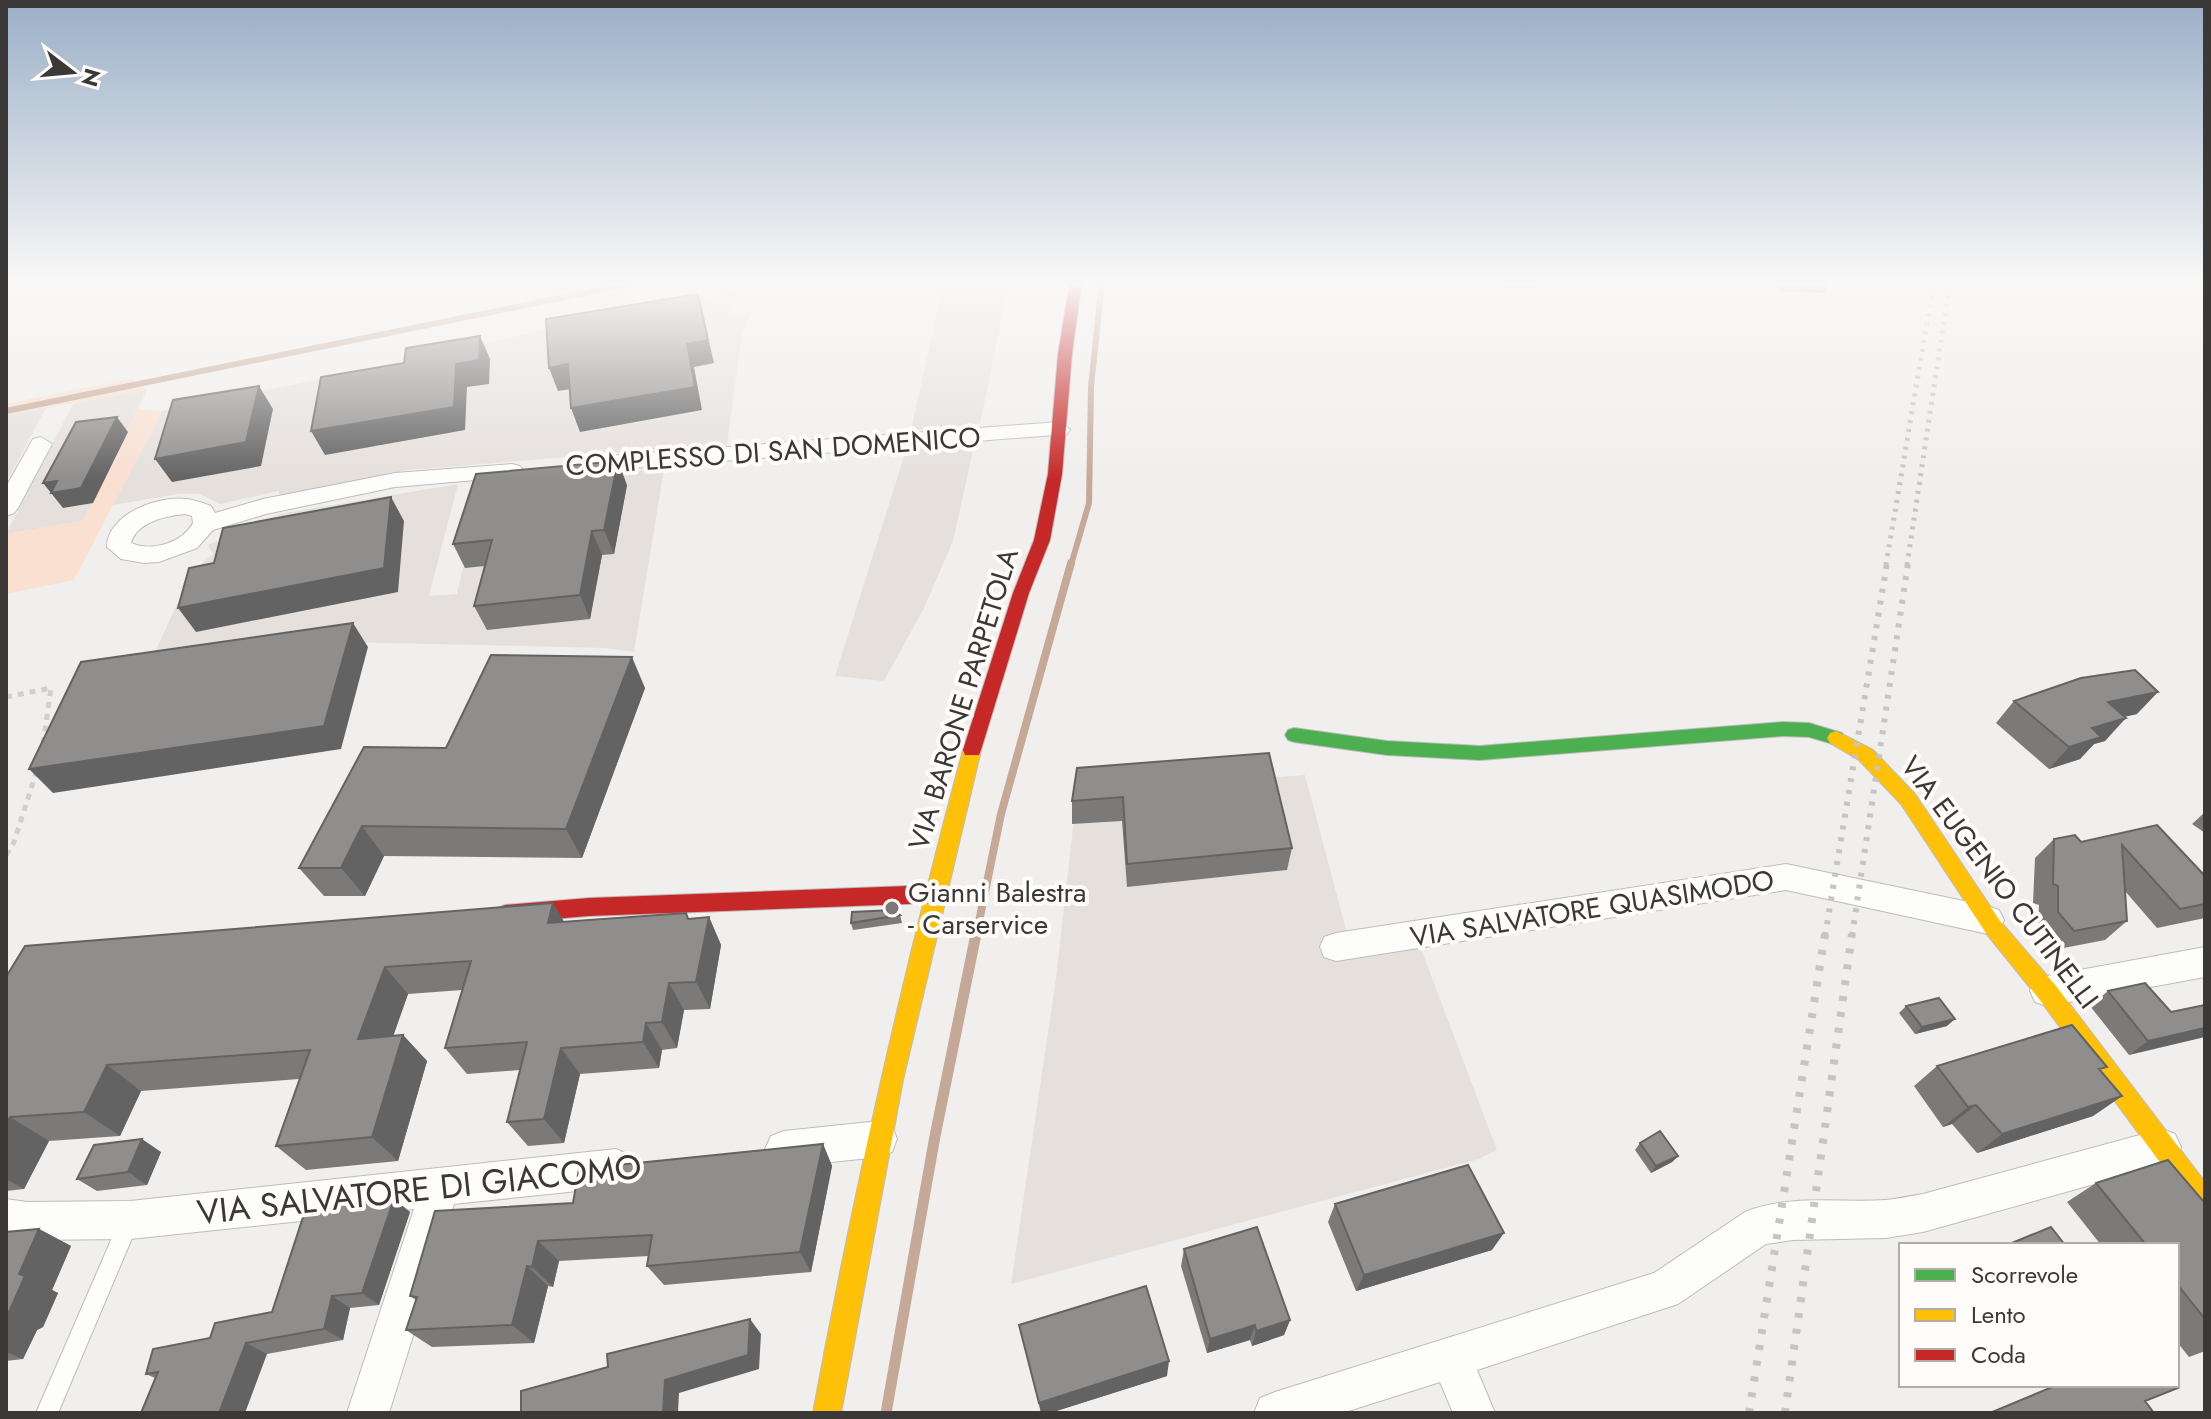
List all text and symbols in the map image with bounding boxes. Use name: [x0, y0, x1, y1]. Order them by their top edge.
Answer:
north arrow: [32, 32, 112, 112]
text: N: [73, 65, 109, 90]
street label: COMPLESSO DI SAN DOMENICO: [564, 417, 982, 486]
street label: VIA BARONE PARPETOLA: [898, 543, 1029, 855]
street label: VIA EUGENIO CUTINELLI: [1891, 747, 2108, 1017]
street label: VIA SALVATORE QUASIMODO: [1407, 859, 1777, 957]
place label: Gianni Balestra - Carservice: [908, 872, 1087, 945]
marker: Gianni Balestra - Carservice: [883, 899, 901, 917]
street label: VIA SALVATORE DI GIACOMO: [194, 1142, 644, 1237]
legend: [1899, 1243, 2179, 1387]
text: Scorrevole: [1971, 1257, 2078, 1292]
text: Lento: [1971, 1297, 2026, 1332]
text: Coda: [1971, 1337, 2026, 1372]

